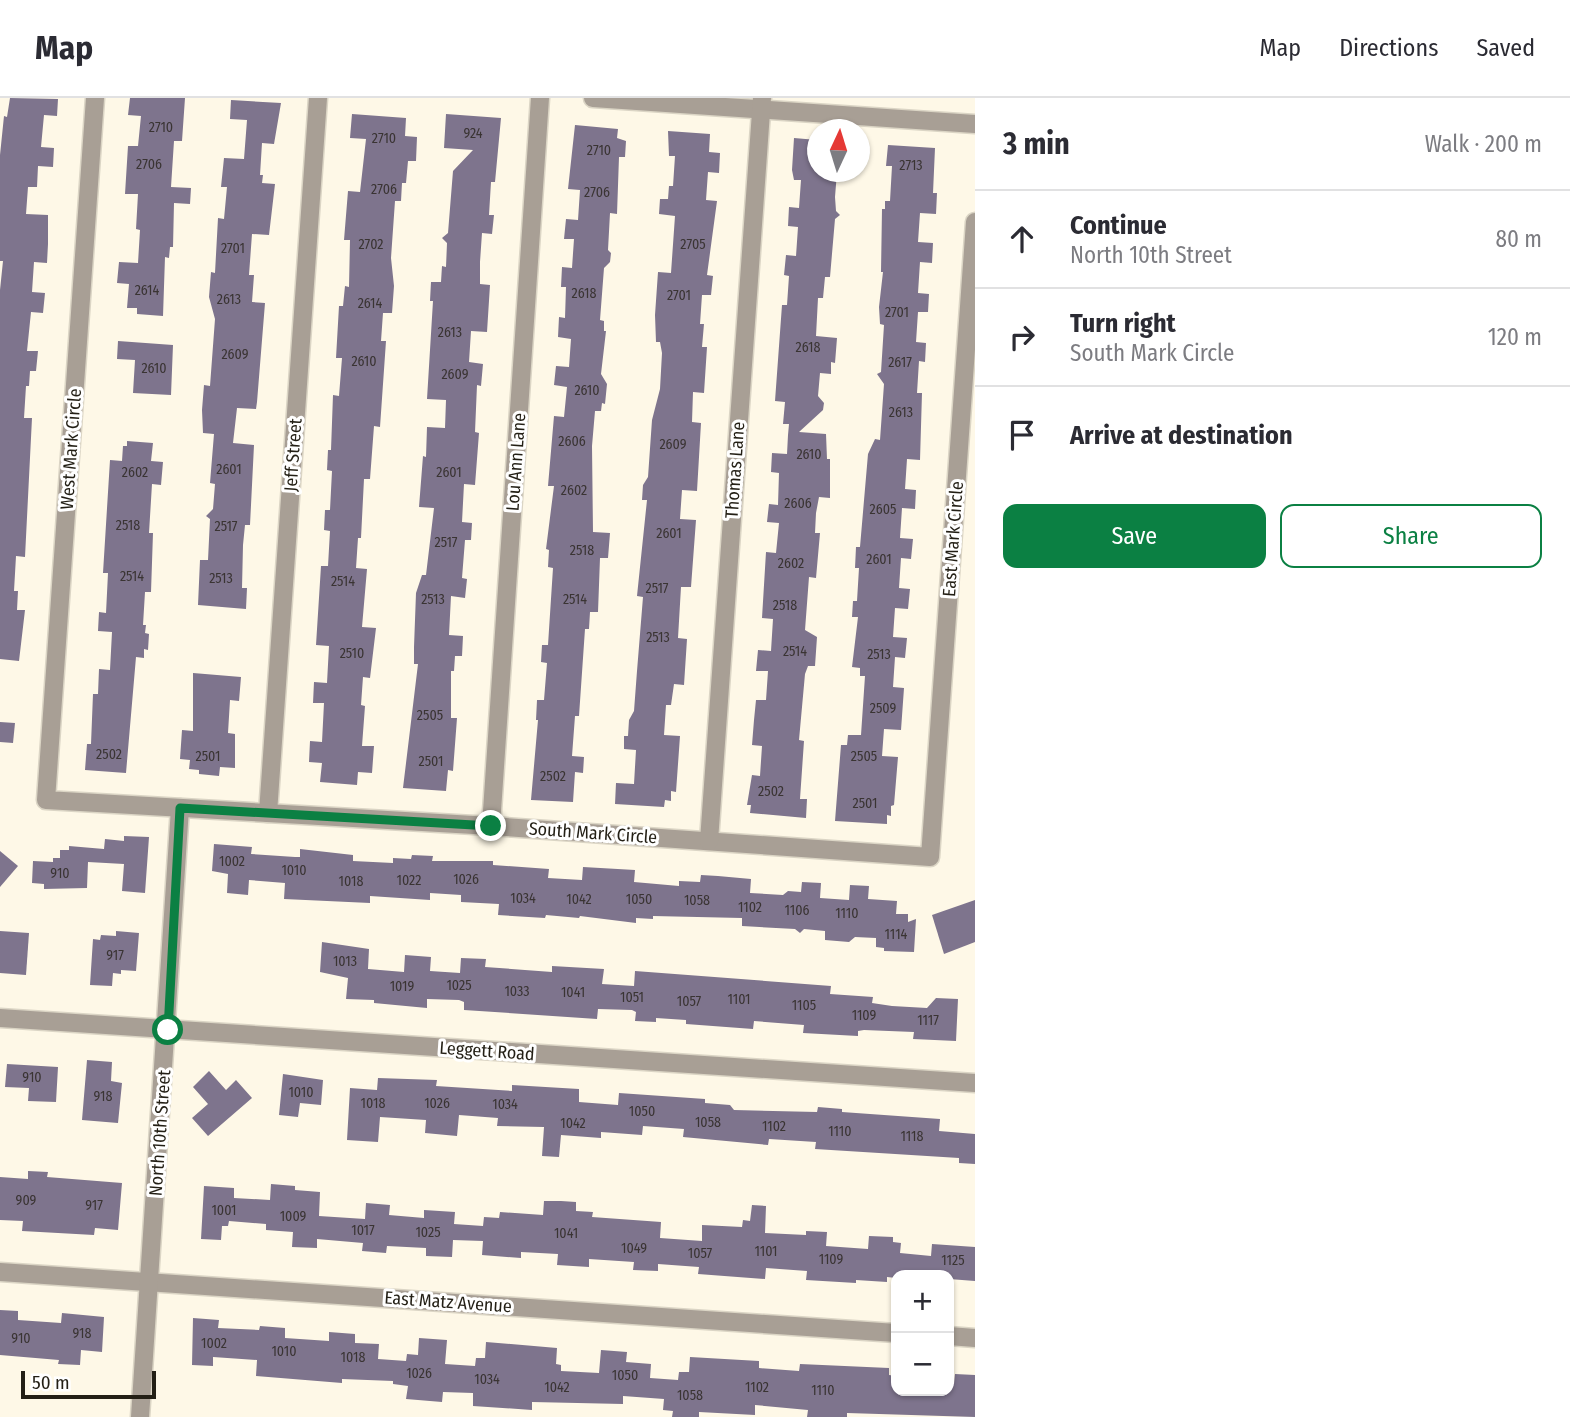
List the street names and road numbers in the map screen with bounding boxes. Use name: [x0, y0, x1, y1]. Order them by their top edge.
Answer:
street label: West Mark Circle: [56, 388, 86, 510]
street label: Lou Ann Lane: [502, 412, 530, 512]
street label: Jeff Street: [279, 418, 307, 492]
street label: Thomas Lane: [721, 421, 749, 519]
street label: East Mark Circle: [938, 480, 968, 598]
street label: South Mark Circle: [528, 818, 658, 848]
street label: Leggett Road: [439, 1037, 535, 1065]
street label: North 10th Street: [145, 1069, 175, 1197]
street label: East Matz Avenue: [384, 1287, 513, 1317]

